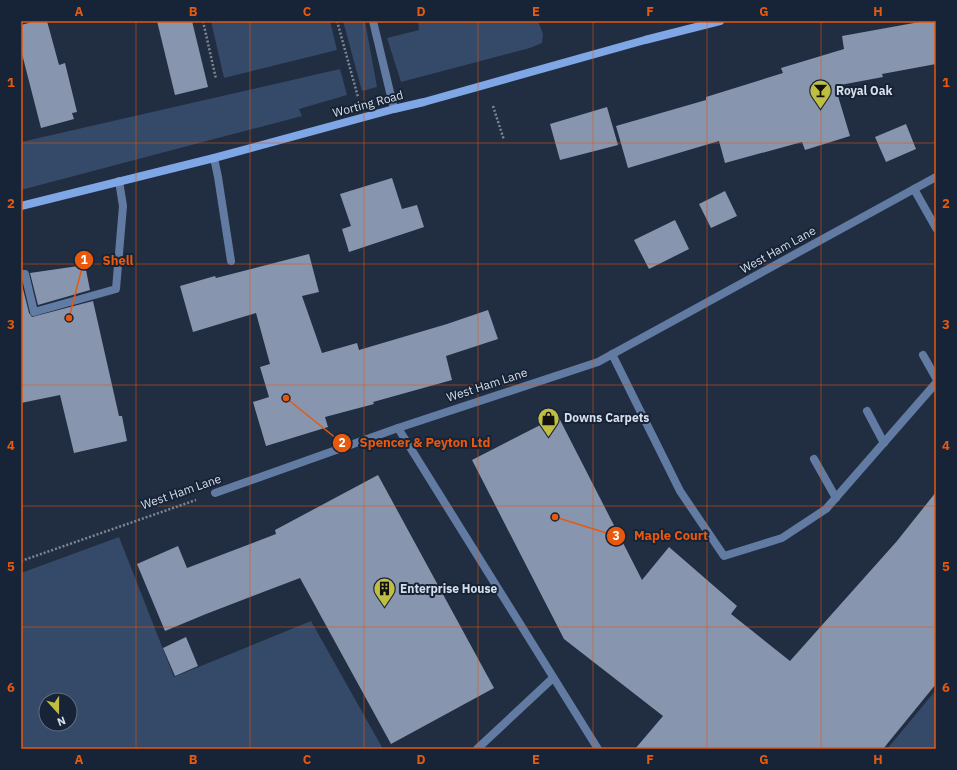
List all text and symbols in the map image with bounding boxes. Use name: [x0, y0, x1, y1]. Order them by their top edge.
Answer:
text: A: [75, 3, 84, 20]
text: B: [189, 3, 198, 20]
text: C: [303, 3, 312, 20]
text: D: [416, 3, 426, 20]
text: E: [532, 3, 540, 20]
text: F: [646, 3, 654, 20]
text: G: [759, 3, 769, 20]
text: H: [873, 3, 883, 20]
text: 1: [7, 74, 15, 91]
text: 1: [942, 74, 950, 91]
bar icon: Royal Oak: [808, 78, 834, 111]
place label: Royal Oak: [836, 83, 892, 98]
street label: Worting Road: [331, 87, 405, 120]
text: 2: [7, 195, 15, 212]
text: 2: [942, 195, 950, 212]
street label: West Ham Lane: [737, 222, 818, 276]
callout: Shell: [74, 248, 141, 273]
text: 1: [80, 252, 88, 267]
text: Shell: [103, 252, 134, 269]
text: 3: [7, 316, 15, 333]
text: 3: [942, 316, 950, 333]
street label: West Ham Lane: [445, 364, 529, 405]
shop icon: Downs Carpets: [535, 405, 561, 438]
place label: Downs Carpets: [564, 410, 649, 425]
callout: Spencer & Peyton Ltd: [332, 430, 499, 455]
text: Spencer & Peyton Ltd: [360, 434, 490, 451]
text: 2: [338, 435, 346, 450]
text: 4: [7, 437, 15, 454]
text: 4: [942, 437, 950, 454]
street label: West Ham Lane: [139, 471, 223, 512]
callout: Maple Court: [606, 523, 716, 548]
text: Maple Court: [634, 527, 708, 544]
text: 3: [612, 528, 620, 543]
text: 5: [7, 558, 15, 575]
text: 5: [942, 558, 950, 575]
building icon: Enterprise House: [371, 576, 397, 609]
place label: Enterprise House: [400, 581, 497, 596]
text: 6: [7, 679, 15, 696]
text: 6: [942, 679, 950, 696]
north arrow: [38, 692, 78, 732]
text: N: [55, 713, 68, 729]
text: A: [75, 751, 84, 768]
text: B: [189, 751, 198, 768]
text: C: [303, 751, 312, 768]
text: D: [416, 751, 426, 768]
text: E: [532, 751, 540, 768]
text: F: [646, 751, 654, 768]
text: G: [759, 751, 769, 768]
text: H: [873, 751, 883, 768]

